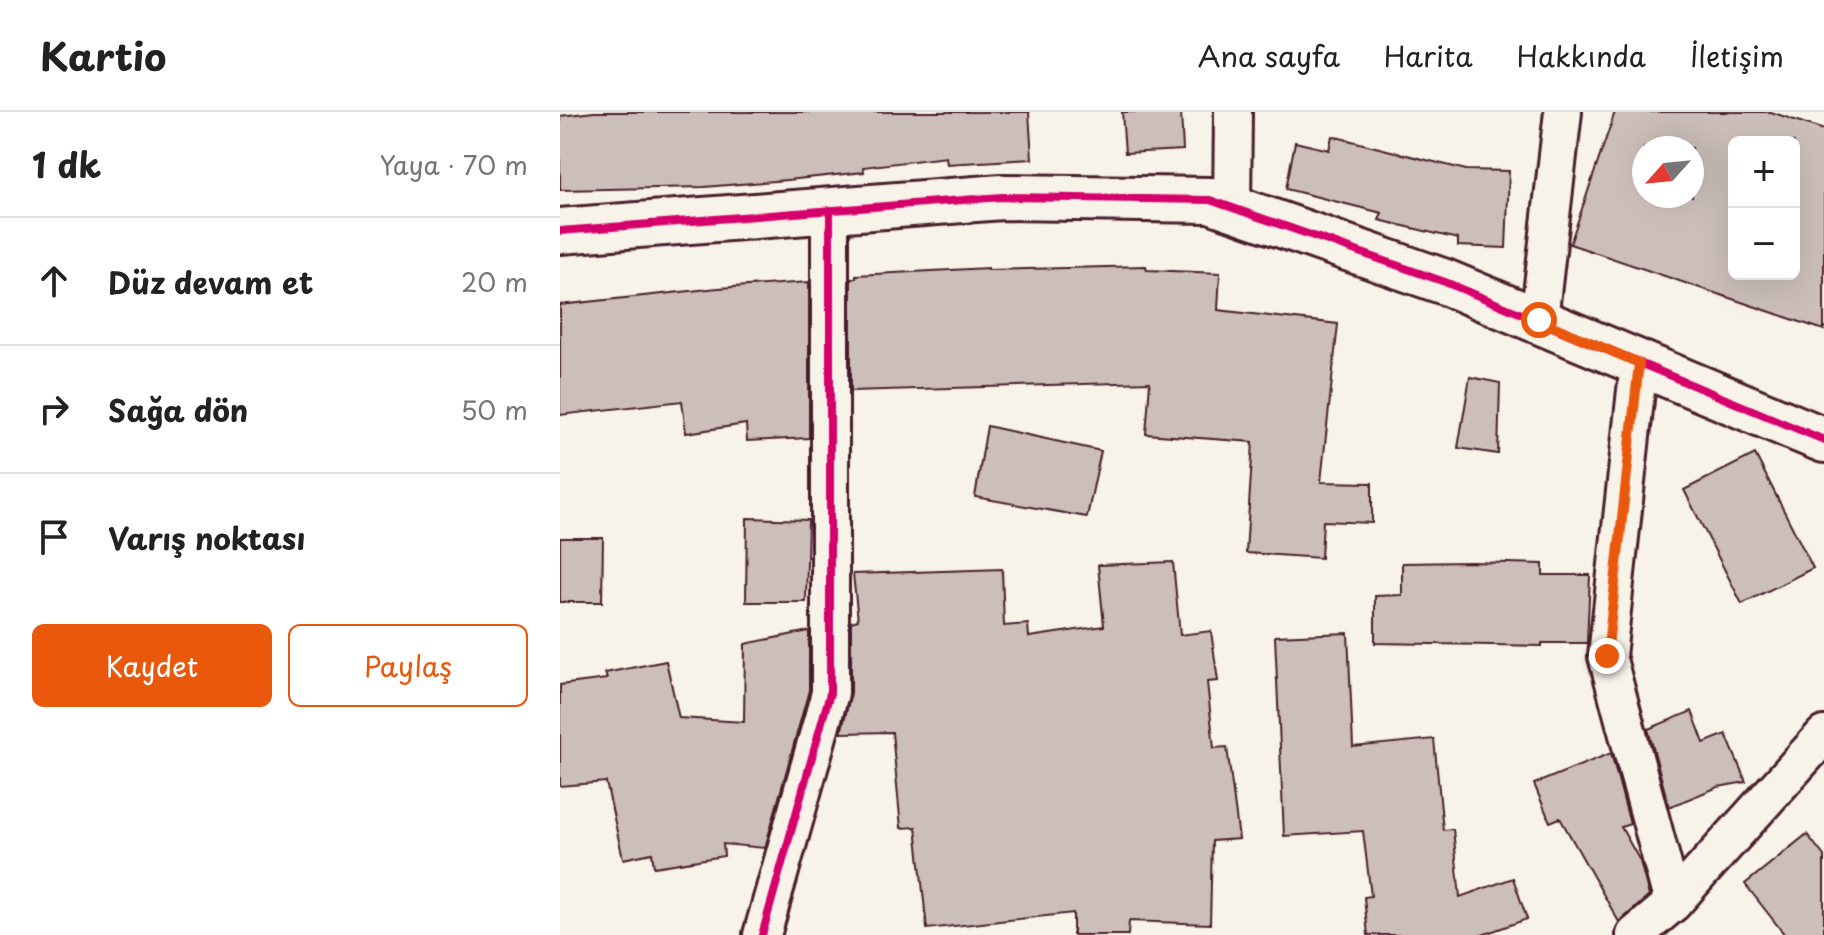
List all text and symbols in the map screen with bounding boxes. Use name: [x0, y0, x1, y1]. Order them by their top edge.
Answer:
text: Kartio: [40, 27, 167, 84]
text: Ana sayfa: [1198, 34, 1340, 77]
text: Harita: [1384, 34, 1473, 77]
text: Hakkında: [1517, 34, 1646, 77]
text: İletişim: [1690, 34, 1784, 77]
north arrow: [1632, 136, 1704, 208]
map controls: [1728, 136, 1800, 280]
button: +: [1728, 136, 1800, 208]
text: 1 dk: [32, 138, 101, 190]
text: Yaya · 70 m: [379, 145, 528, 184]
button: −: [1728, 208, 1800, 280]
icon: ahead: [32, 259, 76, 303]
text: Düz devam et: [108, 259, 313, 304]
text: 20 m: [461, 262, 528, 301]
route start: [1521, 302, 1557, 338]
icon: right: [32, 387, 76, 431]
text: Sağa dön: [108, 387, 248, 432]
text: 50 m: [461, 390, 528, 429]
icon: arrive: [32, 515, 76, 559]
text: Varış noktası: [108, 515, 305, 560]
button: Kaydet: [32, 624, 272, 707]
button: Paylaş: [288, 624, 528, 707]
route end: [1589, 638, 1625, 674]

